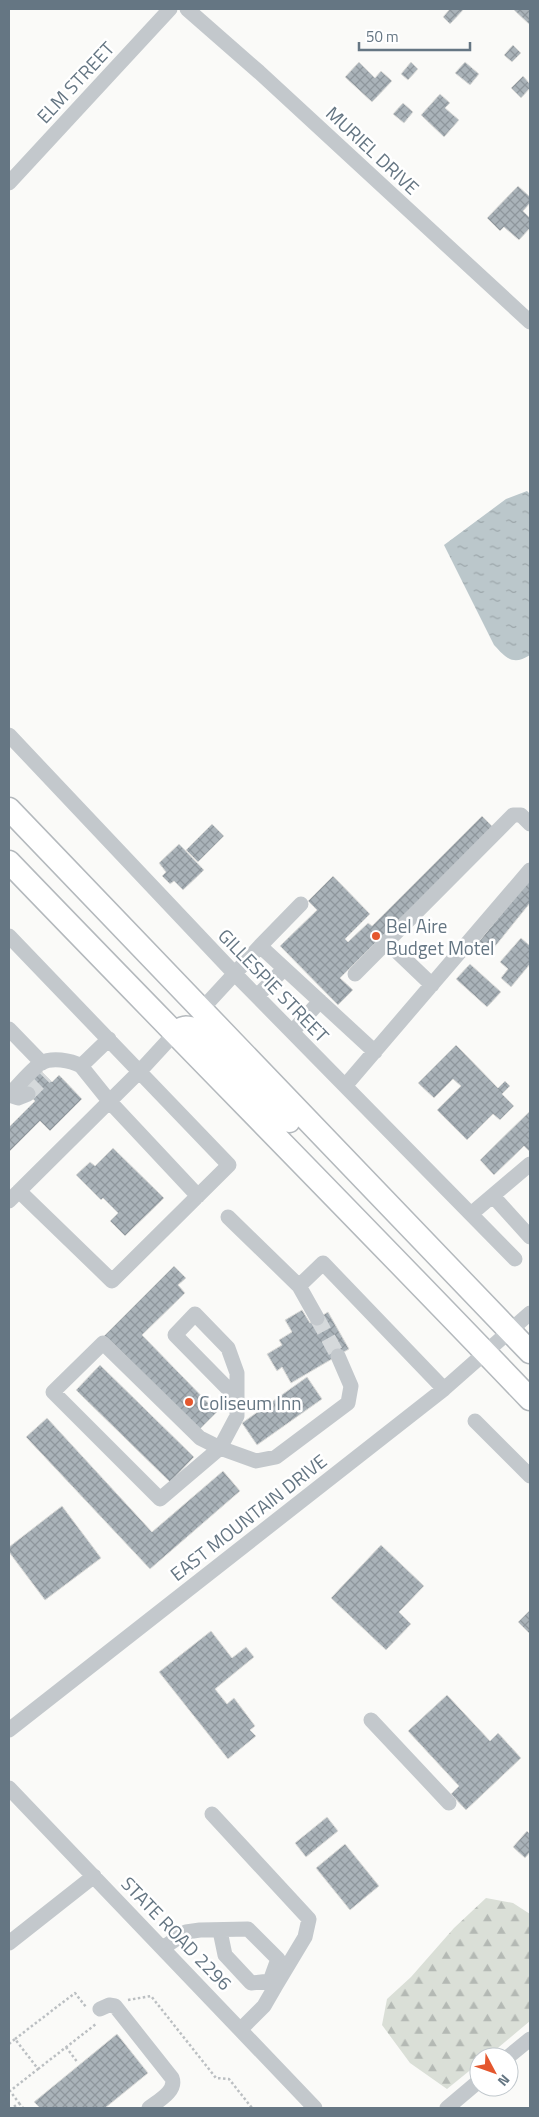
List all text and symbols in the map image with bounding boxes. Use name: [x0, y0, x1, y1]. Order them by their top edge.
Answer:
scale bar: [359, 20, 470, 52]
text: 50 m: [366, 25, 399, 48]
street label: ELM STREET: [29, 35, 121, 129]
street label: MURIEL DRIVE: [320, 99, 426, 201]
place label: Bel Aire Budget Motel: [386, 911, 494, 962]
street label: GILLESPIE STREET: [212, 921, 336, 1049]
marker: Bel Aire Budget Motel: [370, 930, 382, 942]
place label: Coliseum Inn: [199, 1388, 301, 1417]
marker: Coliseum Inn: [183, 1396, 195, 1408]
street label: EAST MOUNTAIN DRIVE: [163, 1446, 333, 1588]
street label: STATE ROAD 2296: [115, 1869, 239, 1997]
north arrow: [469, 2047, 519, 2097]
text: N: [493, 2070, 515, 2091]

